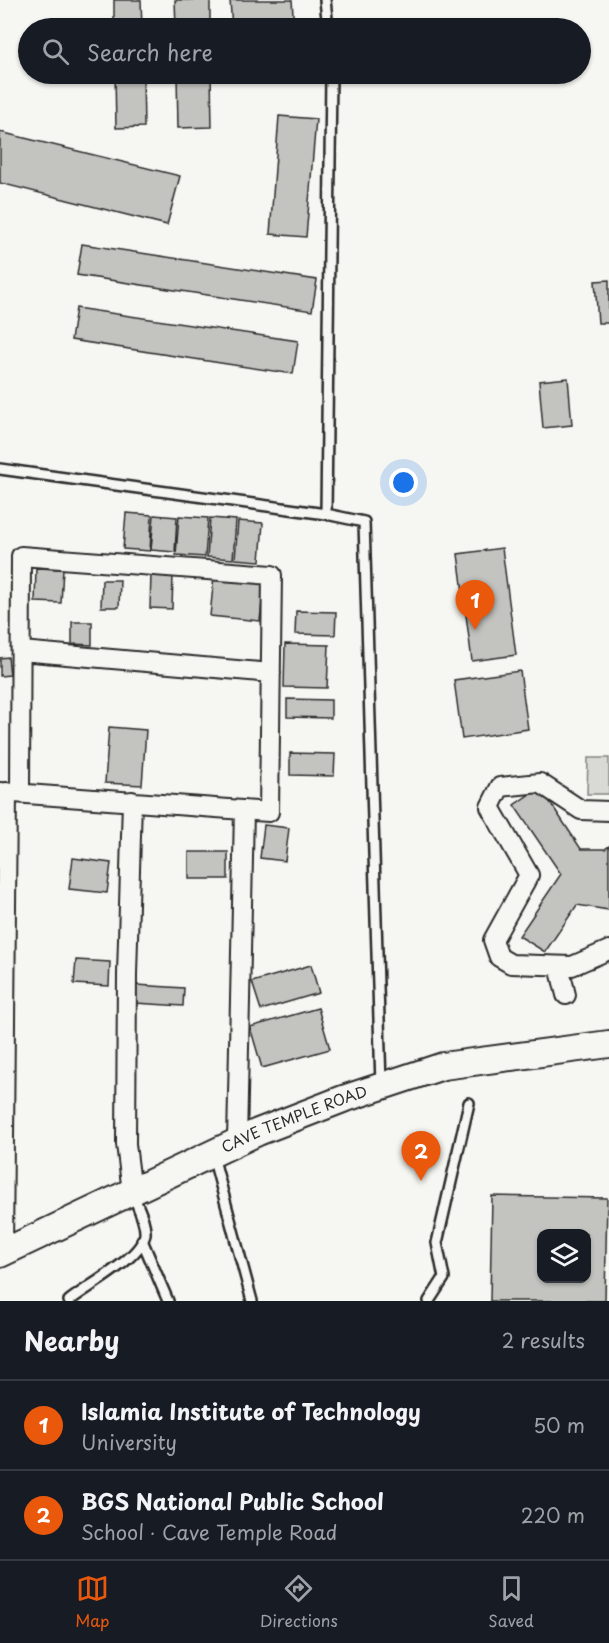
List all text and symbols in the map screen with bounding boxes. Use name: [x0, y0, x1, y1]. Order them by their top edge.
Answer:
search box: [18, 18, 591, 84]
icon: search: [39, 35, 72, 68]
text: Search here: [87, 35, 213, 68]
your location: [389, 468, 418, 497]
pin: 1: [456, 580, 494, 630]
street label: CAVE TEMPLE ROAD: [217, 1079, 370, 1158]
pin: 2: [402, 1132, 440, 1181]
map controls: [537, 1229, 591, 1283]
button: layers: [537, 1229, 591, 1283]
text: Nearby: [24, 1321, 119, 1360]
text: 2 results: [502, 1325, 585, 1355]
text: Islamia Institute of Technology: [81, 1394, 421, 1427]
text: 1: [39, 1410, 48, 1440]
text: 50 m: [533, 1410, 585, 1440]
text: University: [81, 1427, 177, 1457]
text: BGS National Public School: [81, 1484, 384, 1517]
text: 2: [36, 1500, 51, 1530]
text: 220 m: [521, 1500, 585, 1530]
text: School · Cave Temple Road: [81, 1517, 337, 1547]
tab: Map: [75, 1572, 109, 1632]
tab: Directions: [260, 1572, 338, 1632]
tab: Saved: [488, 1572, 534, 1632]

